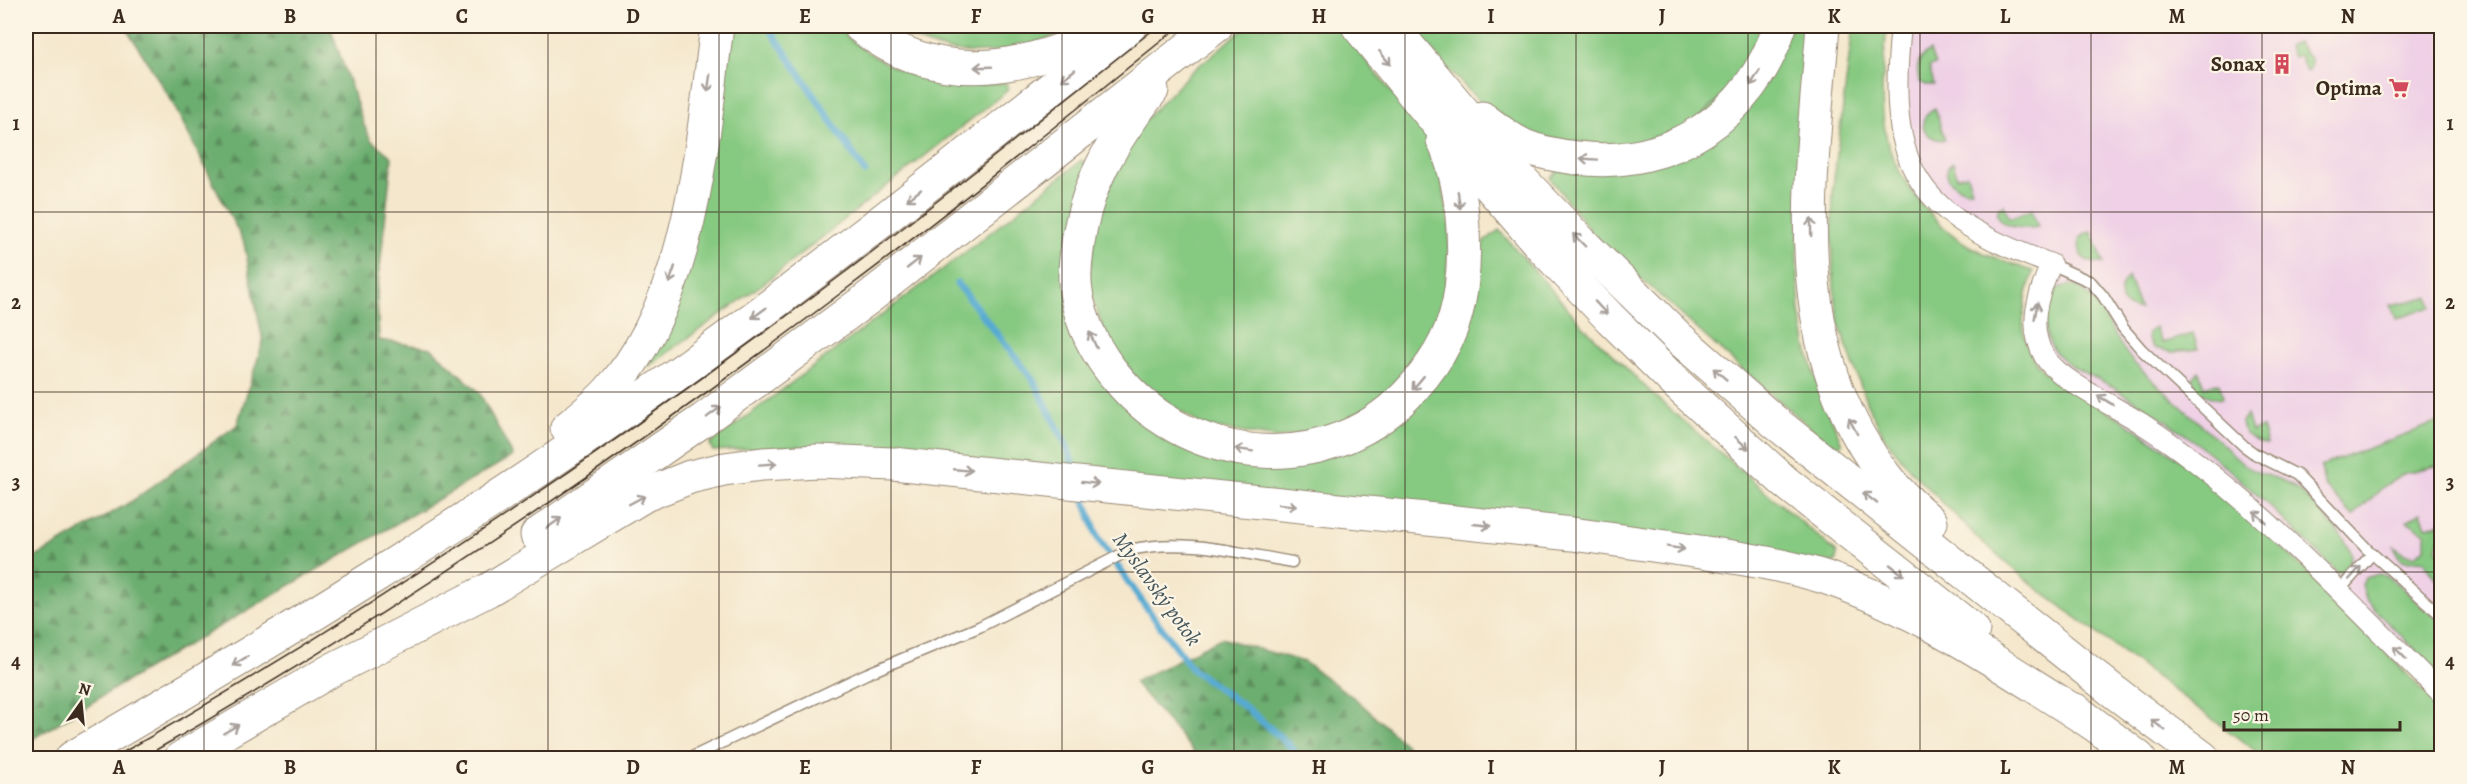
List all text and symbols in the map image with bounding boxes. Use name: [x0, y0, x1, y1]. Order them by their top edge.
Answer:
text: A: [112, 3, 126, 30]
text: B: [284, 3, 296, 30]
text: C: [456, 3, 468, 30]
text: D: [626, 3, 640, 30]
text: E: [799, 3, 811, 30]
text: F: [971, 3, 982, 30]
text: G: [1141, 3, 1155, 30]
text: H: [1312, 3, 1327, 30]
text: I: [1487, 3, 1495, 30]
text: J: [1659, 3, 1666, 30]
text: K: [1827, 3, 1841, 30]
text: L: [2000, 3, 2011, 30]
text: M: [2169, 3, 2186, 30]
text: N: [2341, 3, 2356, 30]
one-way arrow: [1378, 50, 1391, 66]
place label: Sonax: [2211, 50, 2266, 78]
building icon: Sonax: [2270, 52, 2294, 76]
one-way arrow: [974, 62, 994, 73]
one-way arrow: [1060, 68, 1076, 81]
one-way arrow: [1749, 69, 1761, 86]
one-way arrow: [704, 73, 715, 93]
place label: Optima: [2316, 74, 2383, 102]
supermarket icon: Optima: [2387, 76, 2411, 100]
text: 1: [12, 110, 20, 137]
text: 1: [2446, 110, 2454, 137]
one-way arrow: [1579, 153, 1599, 164]
one-way arrow: [906, 188, 922, 201]
one-way arrow: [1453, 189, 1464, 209]
one-way arrow: [1805, 218, 1817, 238]
one-way arrow: [1571, 232, 1586, 247]
one-way arrow: [905, 256, 921, 269]
one-way arrow: [666, 265, 677, 283]
text: 2: [11, 289, 21, 316]
text: 2: [2445, 289, 2455, 316]
one-way arrow: [1594, 301, 1608, 316]
one-way arrow: [2031, 301, 2042, 321]
one-way arrow: [751, 306, 767, 319]
one-way arrow: [1086, 332, 1098, 350]
one-way arrow: [1713, 367, 1728, 381]
one-way arrow: [1411, 375, 1425, 390]
one-way arrow: [2097, 394, 2114, 406]
one-way arrow: [706, 406, 722, 419]
one-way arrow: [1847, 418, 1859, 435]
one-way arrow: [1734, 436, 1749, 450]
one-way arrow: [1234, 444, 1254, 455]
one-way arrow: [758, 458, 778, 469]
one-way arrow: [952, 465, 972, 476]
text: 3: [12, 469, 20, 496]
text: 3: [2446, 469, 2454, 496]
one-way arrow: [1079, 478, 1099, 489]
one-way arrow: [1863, 492, 1879, 505]
one-way arrow: [628, 494, 646, 505]
one-way arrow: [1278, 500, 1297, 511]
one-way arrow: [2253, 510, 2268, 524]
one-way arrow: [545, 517, 561, 529]
one-way arrow: [1472, 520, 1491, 531]
water label: Myslavský potok: [1105, 526, 1209, 652]
one-way arrow: [1665, 542, 1685, 553]
one-way arrow: [1889, 563, 1905, 576]
one-way arrow: [2348, 566, 2362, 581]
one-way arrow: [2393, 645, 2407, 660]
text: 4: [11, 648, 21, 675]
text: 4: [2445, 648, 2455, 675]
one-way arrow: [231, 655, 248, 667]
north arrow: [51, 673, 111, 733]
text: N: [76, 677, 93, 702]
scale bar: [2224, 694, 2400, 732]
text: 50 m: [2233, 703, 2269, 727]
one-way arrow: [2151, 719, 2167, 731]
one-way arrow: [222, 723, 239, 735]
text: A: [112, 754, 126, 781]
text: B: [284, 754, 296, 781]
text: C: [456, 754, 468, 781]
text: D: [626, 754, 640, 781]
text: E: [799, 754, 811, 781]
text: F: [971, 754, 982, 781]
text: G: [1141, 754, 1155, 781]
text: H: [1312, 754, 1327, 781]
text: I: [1487, 754, 1495, 781]
text: J: [1659, 754, 1666, 781]
text: K: [1827, 754, 1841, 781]
text: L: [2000, 754, 2011, 781]
text: M: [2169, 754, 2186, 781]
text: N: [2341, 754, 2356, 781]

